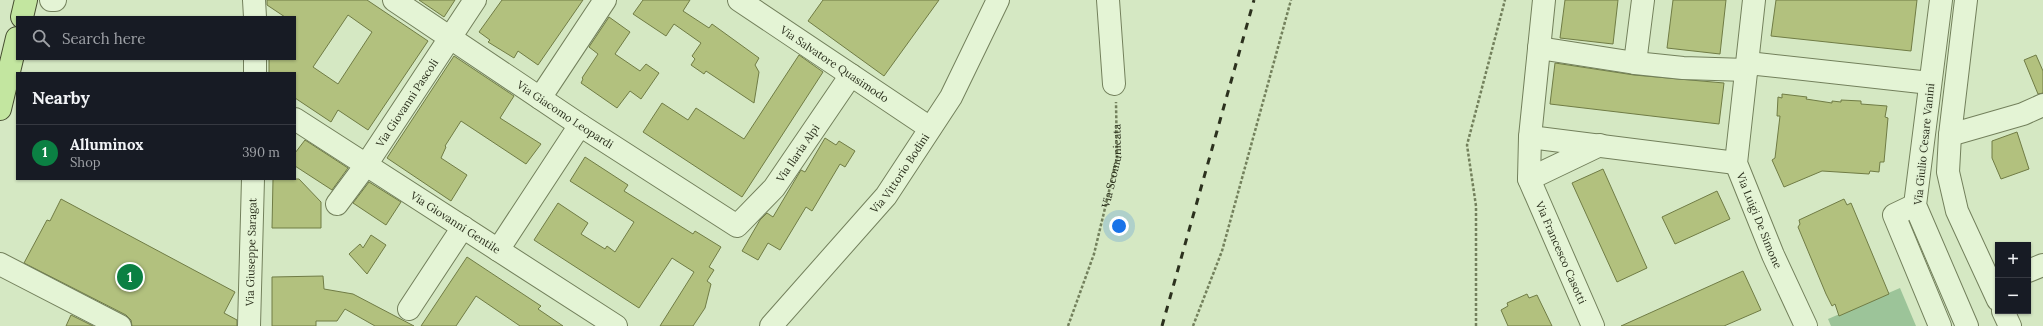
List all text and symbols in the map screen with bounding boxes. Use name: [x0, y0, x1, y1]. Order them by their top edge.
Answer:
search box: [16, 16, 296, 60]
street label: Via Salvatore Quasimodo: [777, 22, 891, 105]
icon: search: [30, 27, 52, 49]
text: Search here: [62, 29, 145, 48]
street label: Via Giovanni Pascoli: [372, 56, 441, 151]
street label: Via Giacomo Leopardi: [513, 77, 616, 152]
street label: Via Giulio Cesare Vanini: [1911, 82, 1937, 207]
text: Nearby: [32, 87, 90, 109]
street label: Via Ilaria Alpi: [773, 121, 822, 186]
street label: Via Scomunicata: [1098, 123, 1125, 210]
street label: Via Vittorio Bodini: [866, 131, 932, 217]
text: Alluminox: [70, 135, 144, 154]
text: 1: [42, 144, 48, 161]
text: 390 m: [242, 144, 280, 161]
text: Shop: [70, 154, 101, 171]
street label: Via Luigi De Simone: [1733, 169, 1785, 271]
street label: Via Giovanni Gentile: [407, 188, 503, 257]
street label: Via Giuseppe Saragat: [243, 197, 260, 307]
street label: Via Francesco Casotti: [1532, 198, 1589, 306]
your location: [1109, 216, 1129, 236]
map controls: [1995, 242, 2031, 314]
button: +: [1995, 242, 2031, 278]
pin: 1: [117, 262, 143, 292]
button: −: [1995, 278, 2031, 314]

